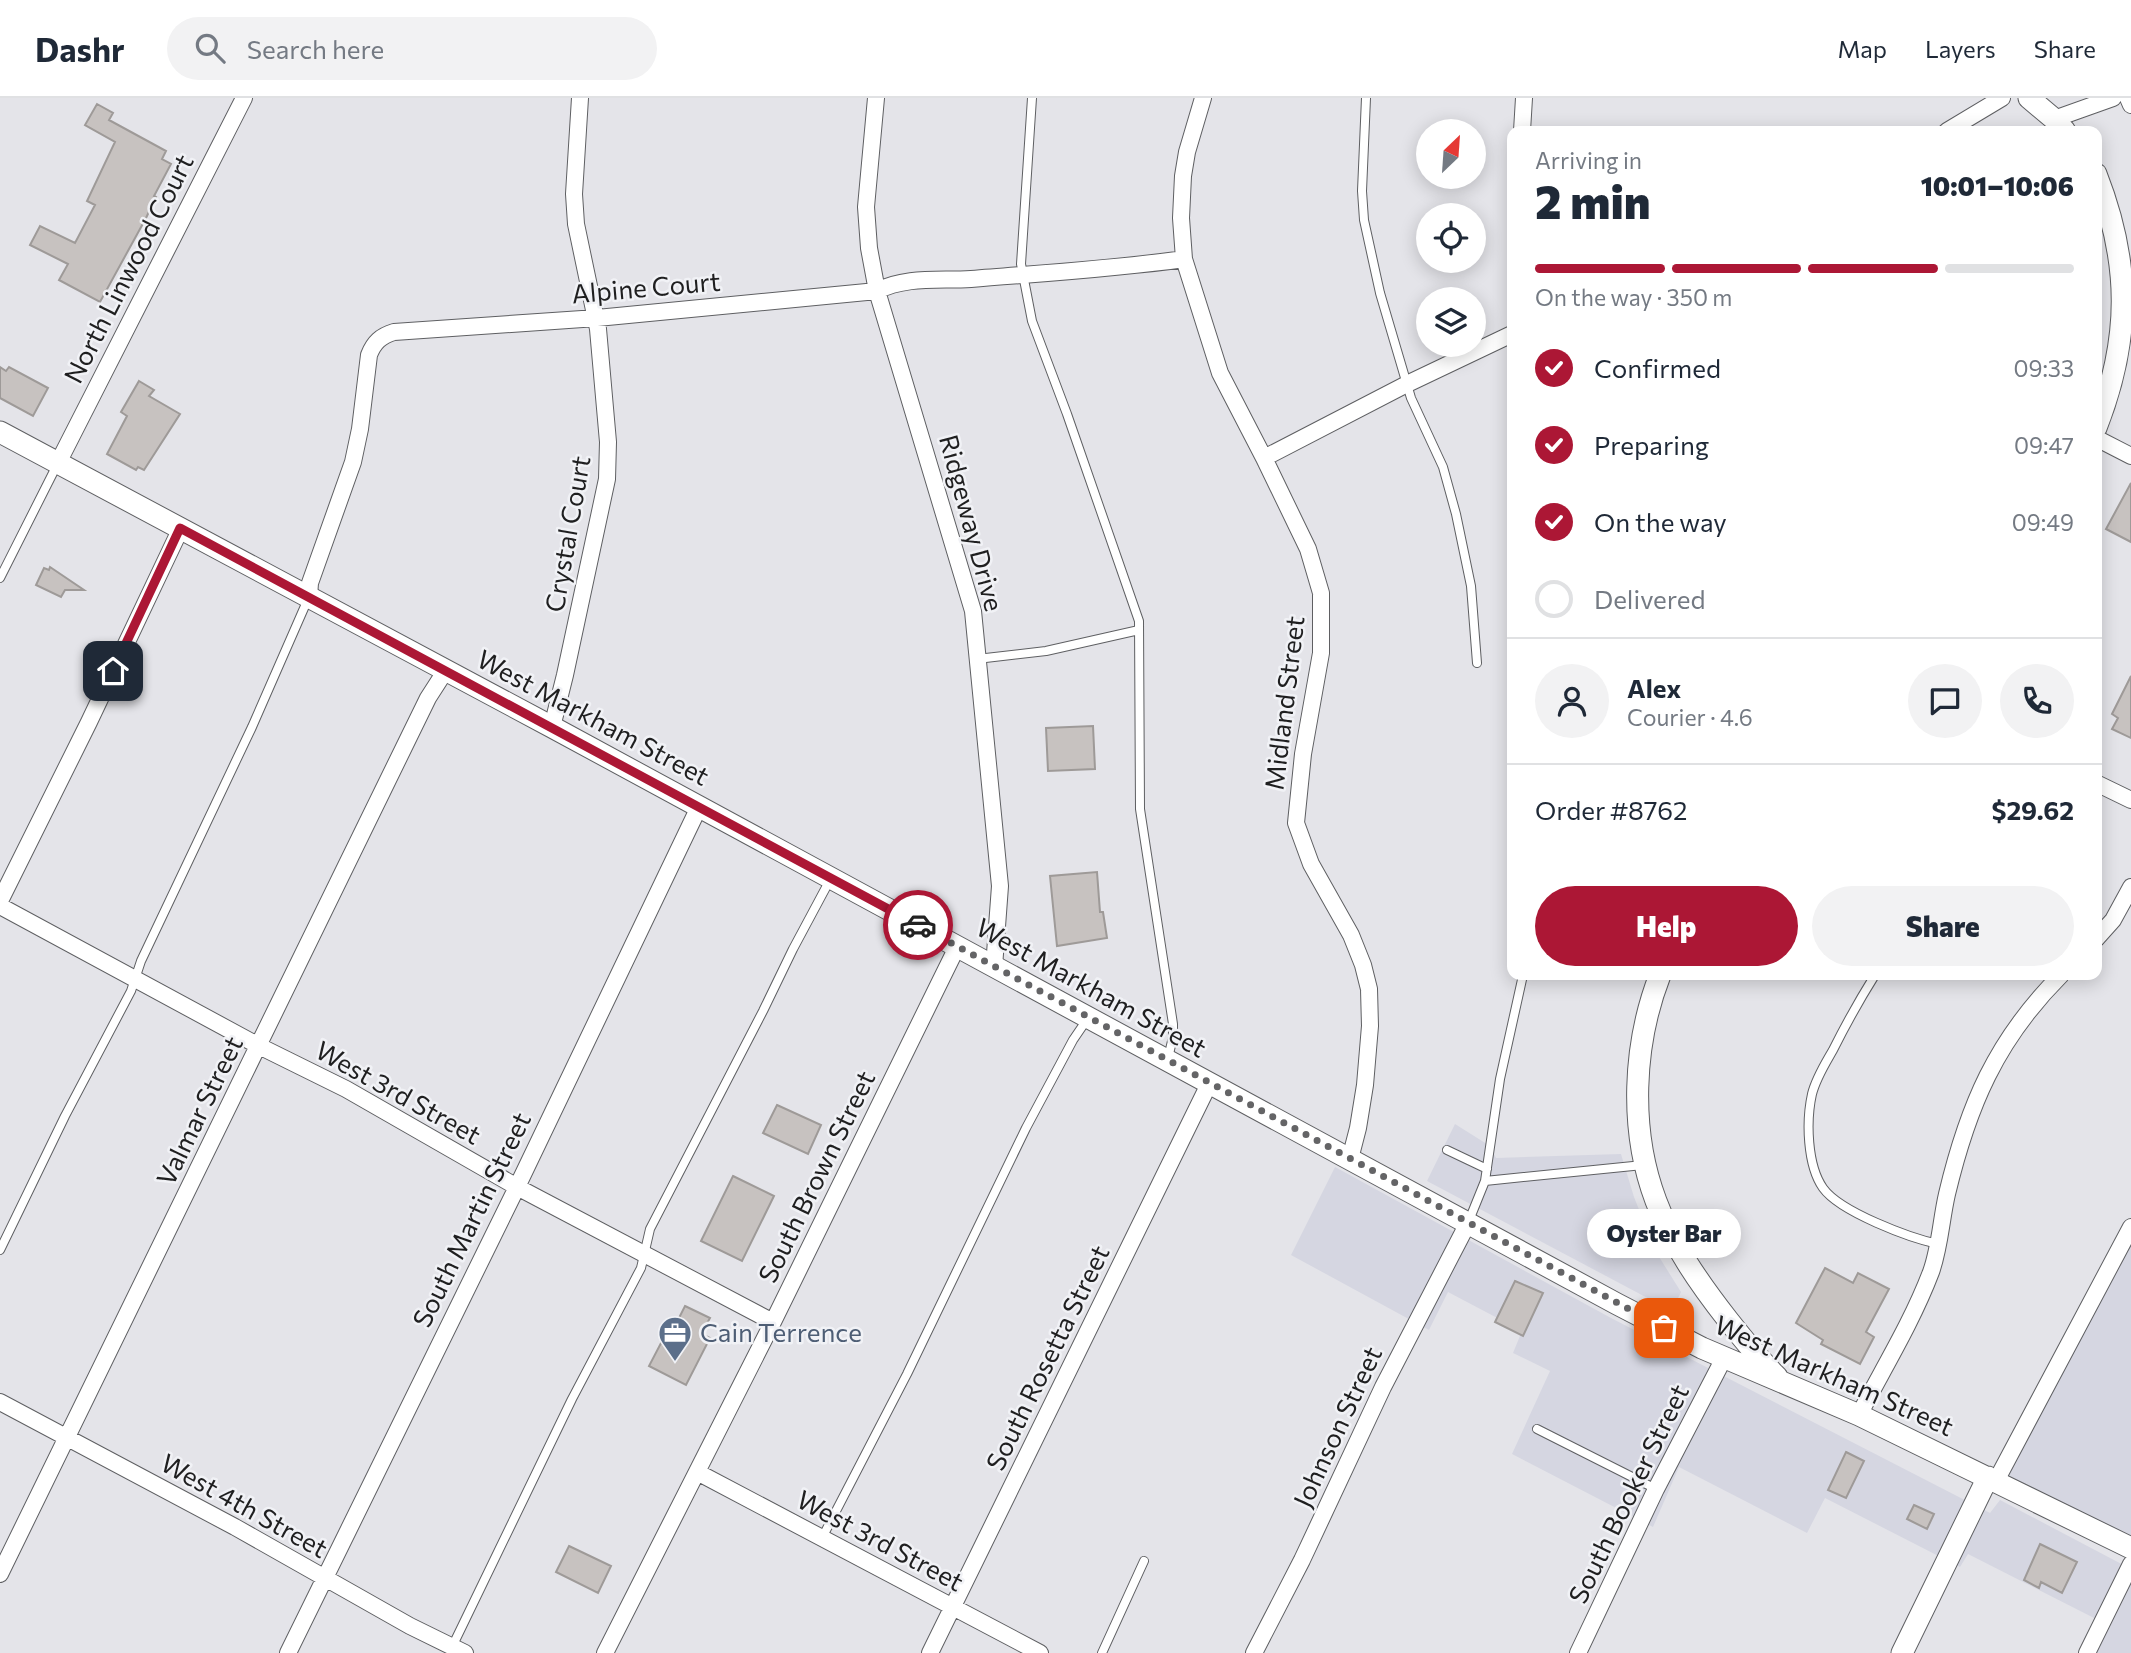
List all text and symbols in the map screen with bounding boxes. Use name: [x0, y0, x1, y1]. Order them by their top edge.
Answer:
search box: [167, 17, 657, 80]
text: Dashr: [35, 28, 125, 69]
icon: search: [191, 29, 229, 67]
text: Search here: [247, 33, 384, 64]
text: Map: [1838, 34, 1887, 63]
text: Layers: [1925, 34, 1996, 63]
text: Share: [2034, 34, 2096, 63]
north arrow: [1416, 119, 1486, 189]
map controls: [1416, 119, 1486, 357]
text: Arriving in: [1535, 146, 1642, 174]
street label: North Linwood Court: [57, 149, 199, 388]
text: 10:01–10:06: [1921, 170, 2074, 201]
text: 2 min: [1535, 172, 1651, 228]
button: locate: [1416, 203, 1486, 273]
street label: Alpine Court: [570, 265, 721, 308]
text: On the way · 350 m: [1535, 283, 1732, 311]
button: layers: [1416, 287, 1486, 357]
icon: check: [1535, 349, 1573, 387]
text: Confirmed: [1594, 352, 1721, 383]
text: 09:33: [2013, 354, 2074, 382]
icon: check: [1535, 426, 1573, 464]
text: Preparing: [1594, 429, 1709, 460]
street label: Ridgeway Drive: [934, 431, 1011, 614]
text: 09:47: [2014, 431, 2074, 459]
street label: Crystal Court: [538, 453, 596, 614]
icon: check: [1535, 503, 1573, 541]
text: On the way: [1594, 506, 1727, 537]
text: 09:49: [2012, 508, 2074, 536]
text: Delivered: [1594, 583, 1705, 614]
street label: Midland Street: [1257, 614, 1310, 792]
pin: [83, 641, 143, 701]
street label: West Markham Street: [472, 642, 715, 791]
icon: home: [94, 652, 132, 690]
button: person: [1535, 664, 1609, 738]
button: chat: [1908, 664, 1982, 738]
button: phone: [2000, 664, 2074, 738]
text: Alex: [1627, 672, 1681, 703]
text: Courier · 4.6: [1627, 703, 1753, 731]
text: Order #8762: [1535, 794, 1688, 825]
text: $29.62: [1992, 794, 2074, 825]
button: Help: [1535, 886, 1798, 966]
button: Share: [1812, 886, 2074, 966]
courier: [883, 890, 953, 960]
icon: car: [899, 906, 937, 944]
street label: West Markham Street: [971, 911, 1212, 1063]
street label: Valmar Street: [149, 1031, 248, 1190]
street label: West 3rd Street: [311, 1034, 487, 1150]
street label: South Brown Street: [751, 1065, 880, 1287]
street label: South Martin Street: [405, 1107, 536, 1332]
callout: Oyster Bar: [1587, 1209, 1741, 1258]
text: Oyster Bar: [1606, 1219, 1722, 1247]
street label: South Rosetta Street: [979, 1240, 1115, 1475]
pin: [1634, 1298, 1694, 1358]
street label: West Markham Street: [1710, 1308, 1959, 1441]
icon: bag: [1645, 1309, 1683, 1347]
office icon: Cain Terrence: [656, 1314, 694, 1363]
place label: Cain Terrence: [700, 1316, 862, 1347]
street label: Johnson Street: [1286, 1341, 1387, 1512]
street label: South Booker Street: [1561, 1379, 1694, 1608]
street label: West 4th Street: [156, 1446, 333, 1563]
street label: West 3rd Street: [792, 1483, 969, 1597]

